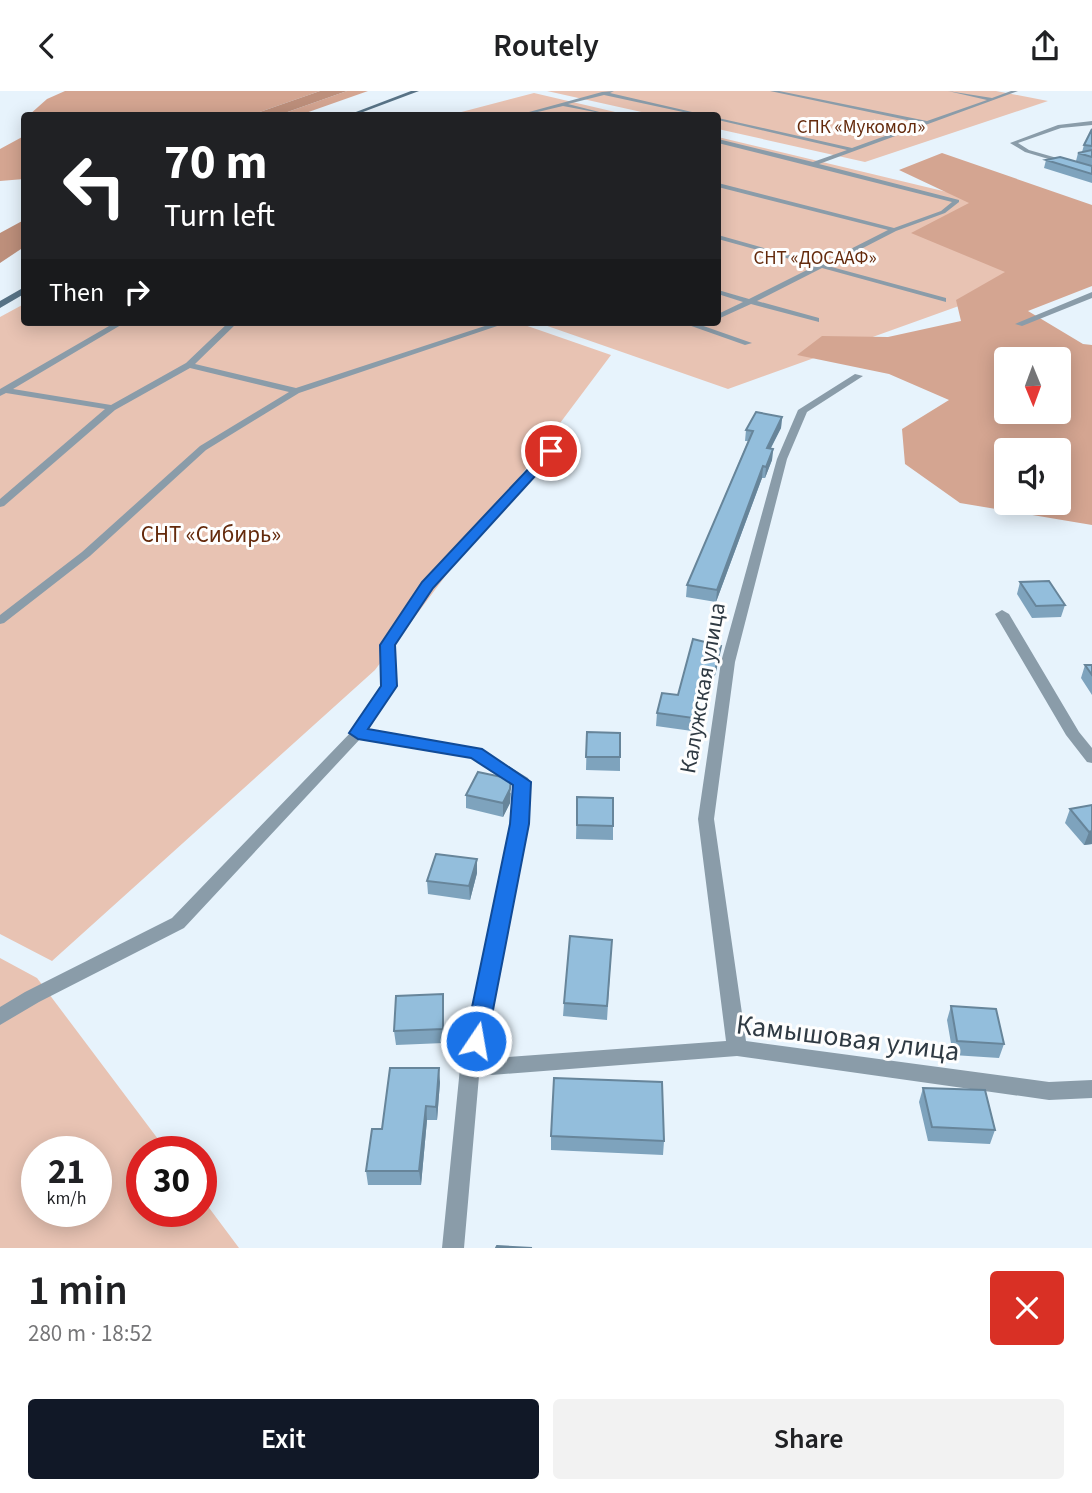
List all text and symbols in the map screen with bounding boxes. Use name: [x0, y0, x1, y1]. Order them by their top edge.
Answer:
text: Routely: [493, 23, 599, 69]
icon: back: [28, 27, 66, 65]
icon: share: [1026, 27, 1064, 65]
park label: СПК «Мукомол»: [797, 114, 925, 141]
text: 70 m: [164, 128, 268, 198]
icon: left: [49, 140, 140, 231]
text: Turn left: [164, 193, 275, 239]
park label: СНТ «ДОСААФ»: [753, 245, 877, 272]
icon: right: [118, 273, 156, 311]
text: Then: [49, 274, 104, 311]
north arrow: [994, 347, 1071, 423]
map controls: [994, 347, 1071, 515]
pin: [521, 421, 581, 481]
icon: arrive: [532, 432, 570, 470]
button: sound: [994, 438, 1071, 515]
park label: СНТ «Сибирь»: [141, 518, 281, 551]
street label: Калужская улица: [671, 600, 734, 776]
position arrow: [439, 1004, 513, 1078]
street label: Камышовая улица: [734, 1004, 962, 1072]
speed limit sign: 30: [126, 1136, 217, 1227]
text: 21: [48, 1147, 85, 1197]
text: km/h: [47, 1186, 86, 1211]
text: 1 min: [28, 1261, 128, 1321]
button: close: [990, 1271, 1064, 1345]
text: 280 m · 18:52: [28, 1317, 152, 1350]
button: Exit: [28, 1399, 539, 1479]
button: Share: [553, 1399, 1064, 1479]

